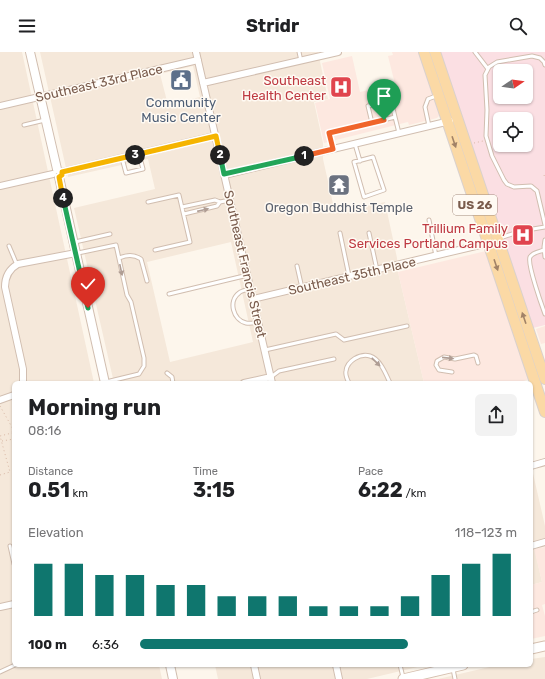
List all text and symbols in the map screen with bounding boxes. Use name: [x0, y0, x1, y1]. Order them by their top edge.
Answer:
icon: menu: [16, 15, 38, 37]
text: Stridr: [246, 15, 299, 37]
icon: search: [507, 15, 529, 37]
street label: Southeast 33rd Place: [34, 61, 164, 105]
north arrow: [493, 64, 533, 104]
map controls: [493, 64, 533, 152]
public building icon: Community Music Center: [168, 67, 194, 93]
place label: Southeast Health Center: [242, 73, 326, 103]
hospital icon: Southeast Health Center: [328, 74, 354, 100]
pin: [367, 79, 401, 120]
icon: arrive: [373, 85, 395, 107]
place label: Community Music Center: [141, 95, 221, 125]
button: locate: [493, 112, 533, 152]
one-way arrow: [451, 137, 457, 149]
pin: 3: [125, 145, 145, 165]
pin: 2: [210, 145, 230, 165]
pin: 1: [294, 146, 314, 166]
text: 3: [131, 148, 139, 161]
text: 2: [216, 148, 224, 161]
text: 1: [301, 149, 307, 162]
temple icon: Oregon Buddhist Temple: [326, 172, 352, 198]
pin: 4: [53, 188, 73, 208]
street label: Southeast Francis Street: [221, 189, 269, 339]
text: 4: [59, 191, 67, 204]
road number: US 26: [453, 195, 497, 215]
place label: Oregon Buddhist Temple: [265, 200, 413, 216]
one-way arrow: [197, 206, 209, 212]
place label: Trillium Family Services Portland Campus: [349, 221, 508, 251]
hospital icon: Trillium Family Services Portland Campus: [510, 222, 536, 248]
street label: Southeast 35th Place: [287, 254, 417, 298]
one-way arrow: [493, 260, 499, 272]
one-way arrow: [119, 264, 125, 276]
pin: [71, 267, 105, 308]
icon: check: [77, 273, 99, 295]
one-way arrow: [521, 311, 527, 323]
one-way arrow: [442, 355, 455, 362]
one-way arrow: [371, 357, 381, 366]
text: Morning run: [28, 394, 161, 421]
button: share: [475, 394, 517, 436]
text: 08:16: [28, 423, 61, 438]
text: Distance: [28, 465, 73, 478]
text: Time: [193, 465, 218, 478]
text: Pace: [358, 465, 383, 478]
text: 0.51: [28, 478, 70, 502]
text: 3:15: [193, 478, 235, 502]
text: 6:22: [358, 478, 403, 502]
text: km: [70, 487, 88, 500]
text: /km: [403, 487, 426, 500]
text: Elevation: [28, 525, 84, 540]
text: 118–123 m: [455, 525, 517, 540]
text: 100 m: [28, 637, 67, 652]
text: 6:36: [92, 637, 119, 652]

